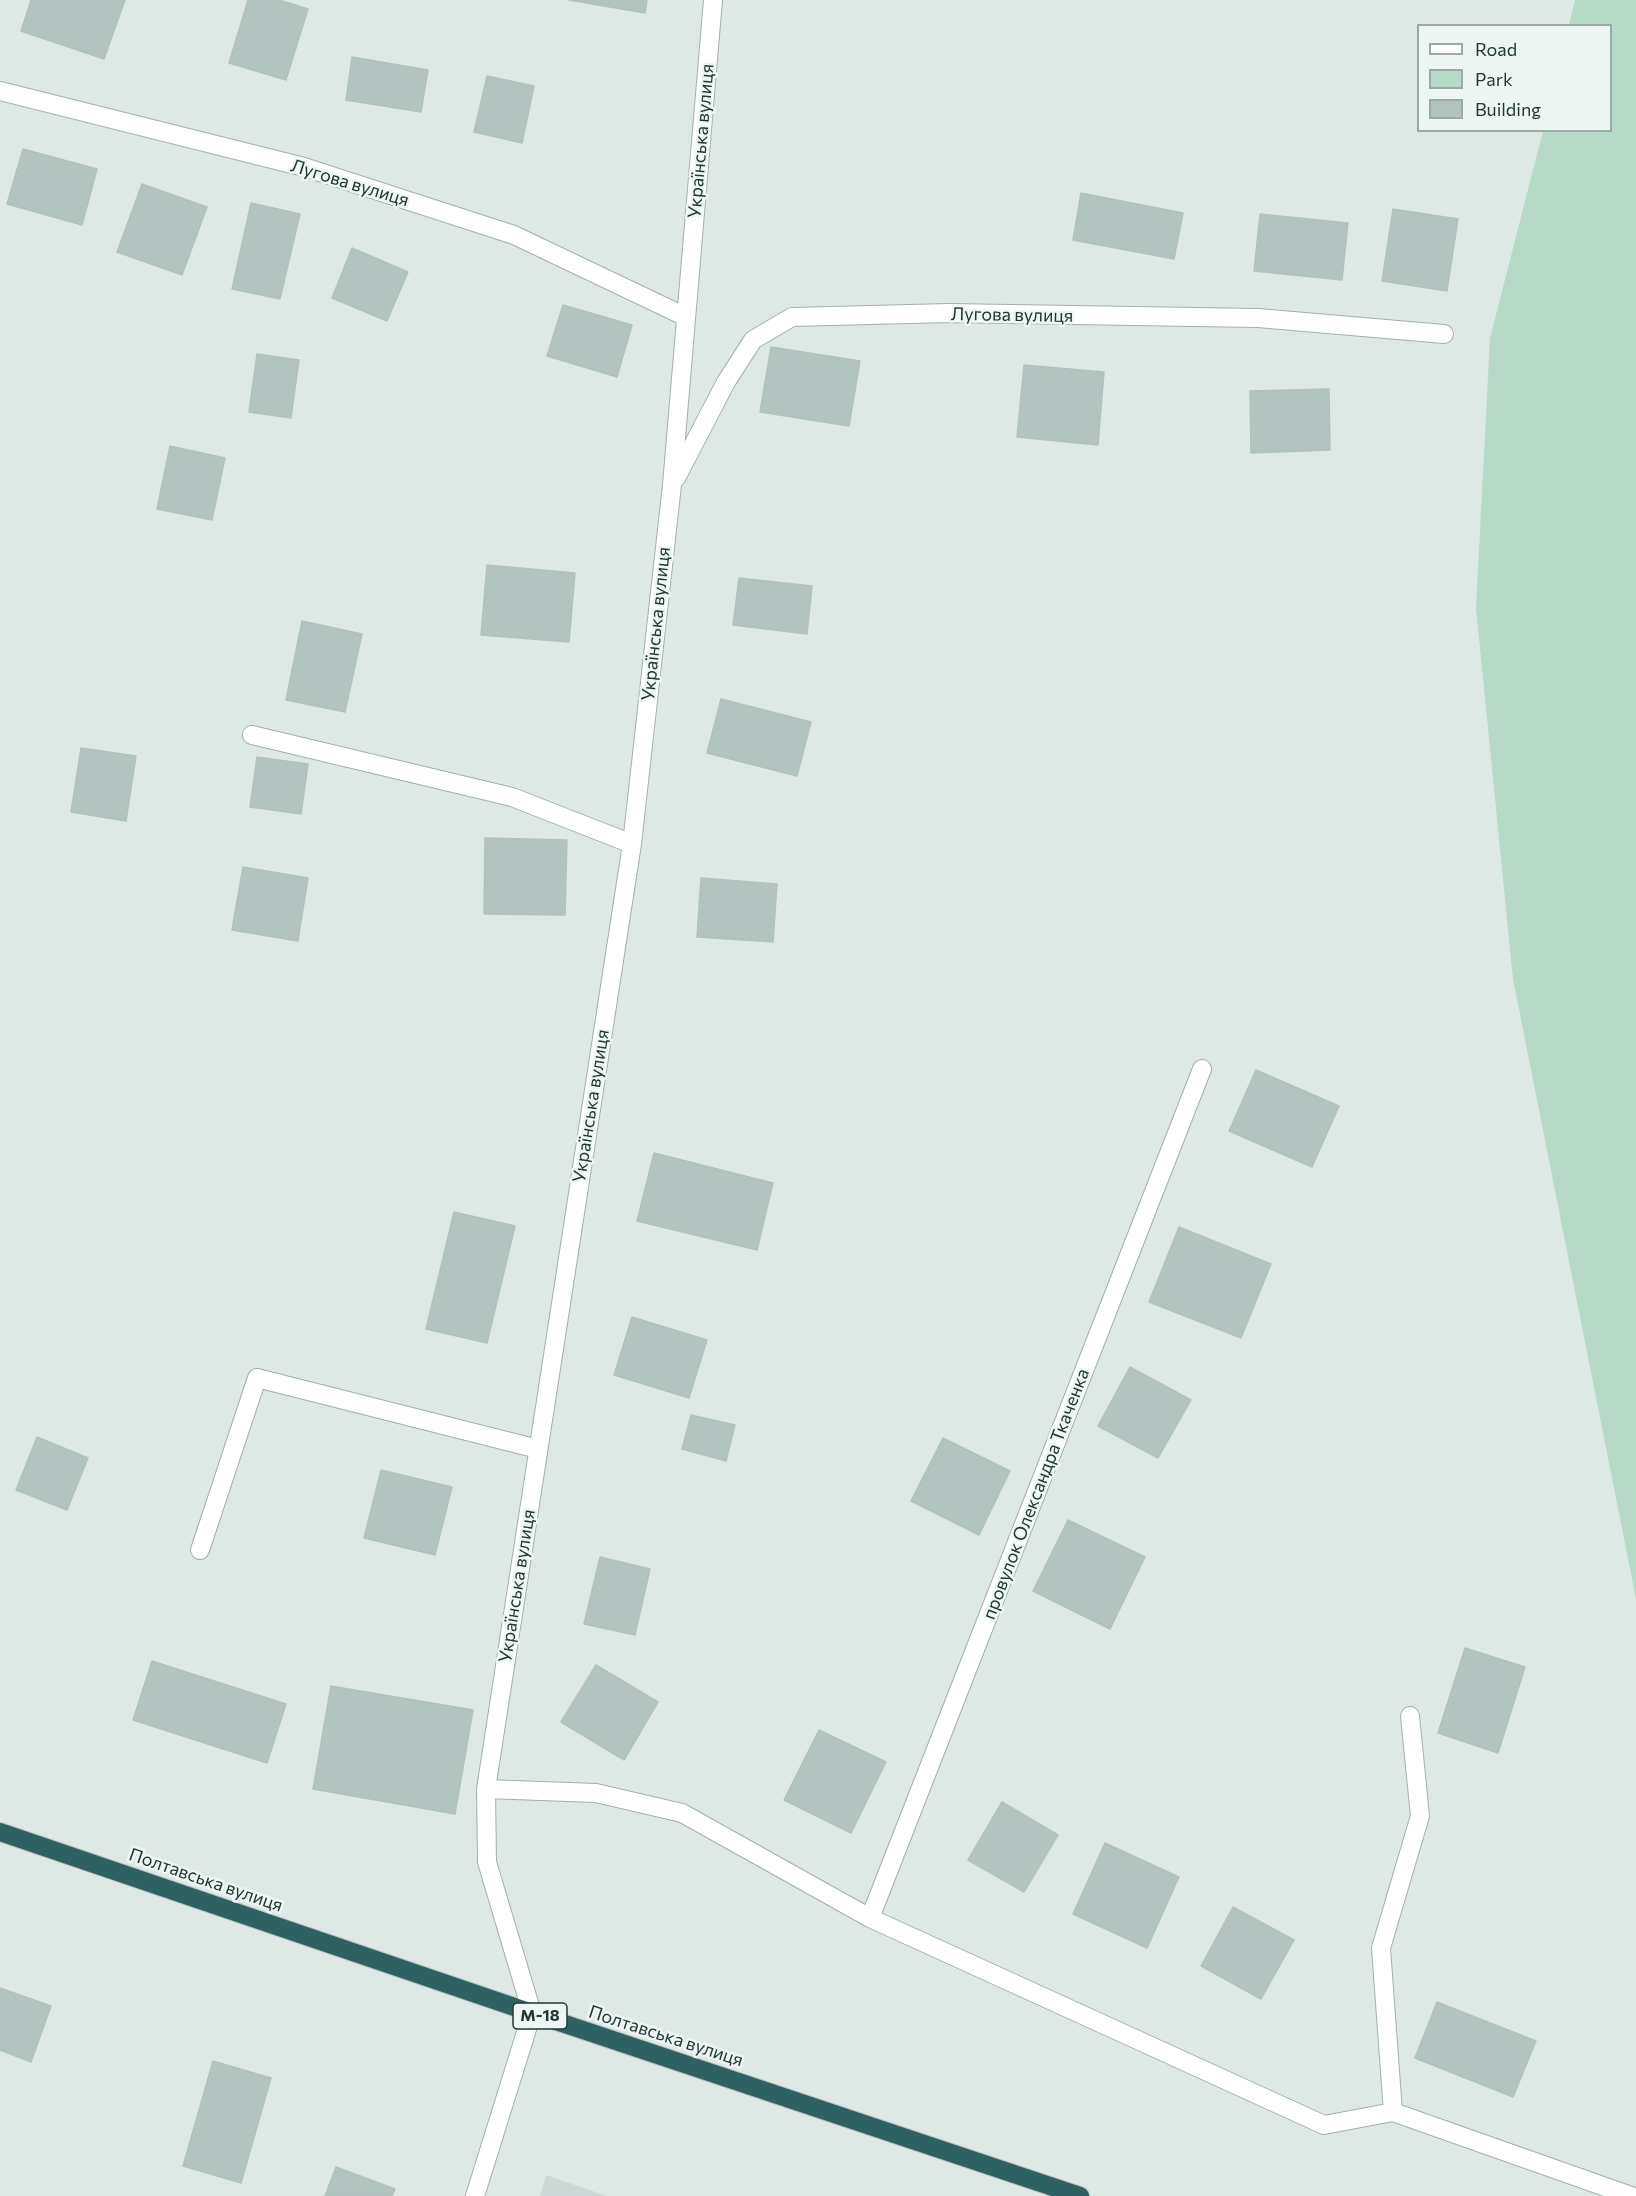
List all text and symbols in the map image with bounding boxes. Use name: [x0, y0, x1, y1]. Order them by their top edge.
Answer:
legend: [1417, 24, 1612, 132]
text: Road: [1475, 38, 1517, 60]
street label: Українська вулиця: [683, 63, 719, 219]
text: Park: [1475, 68, 1513, 90]
text: Building: [1475, 98, 1541, 120]
street label: Лугова вулиця: [288, 155, 412, 211]
street label: Лугова вулиця: [951, 303, 1073, 327]
street label: Українська вулиця: [637, 546, 675, 702]
street label: Українська вулиця: [568, 1028, 614, 1184]
street label: провулок Олександра Ткаченка: [978, 1365, 1094, 1623]
street label: Українська вулиця: [494, 1508, 540, 1664]
street label: Полтавська вулиця: [126, 1844, 286, 1916]
street label: Полтавська вулиця: [586, 2001, 746, 2071]
road number: М-18: [513, 2003, 567, 2029]

